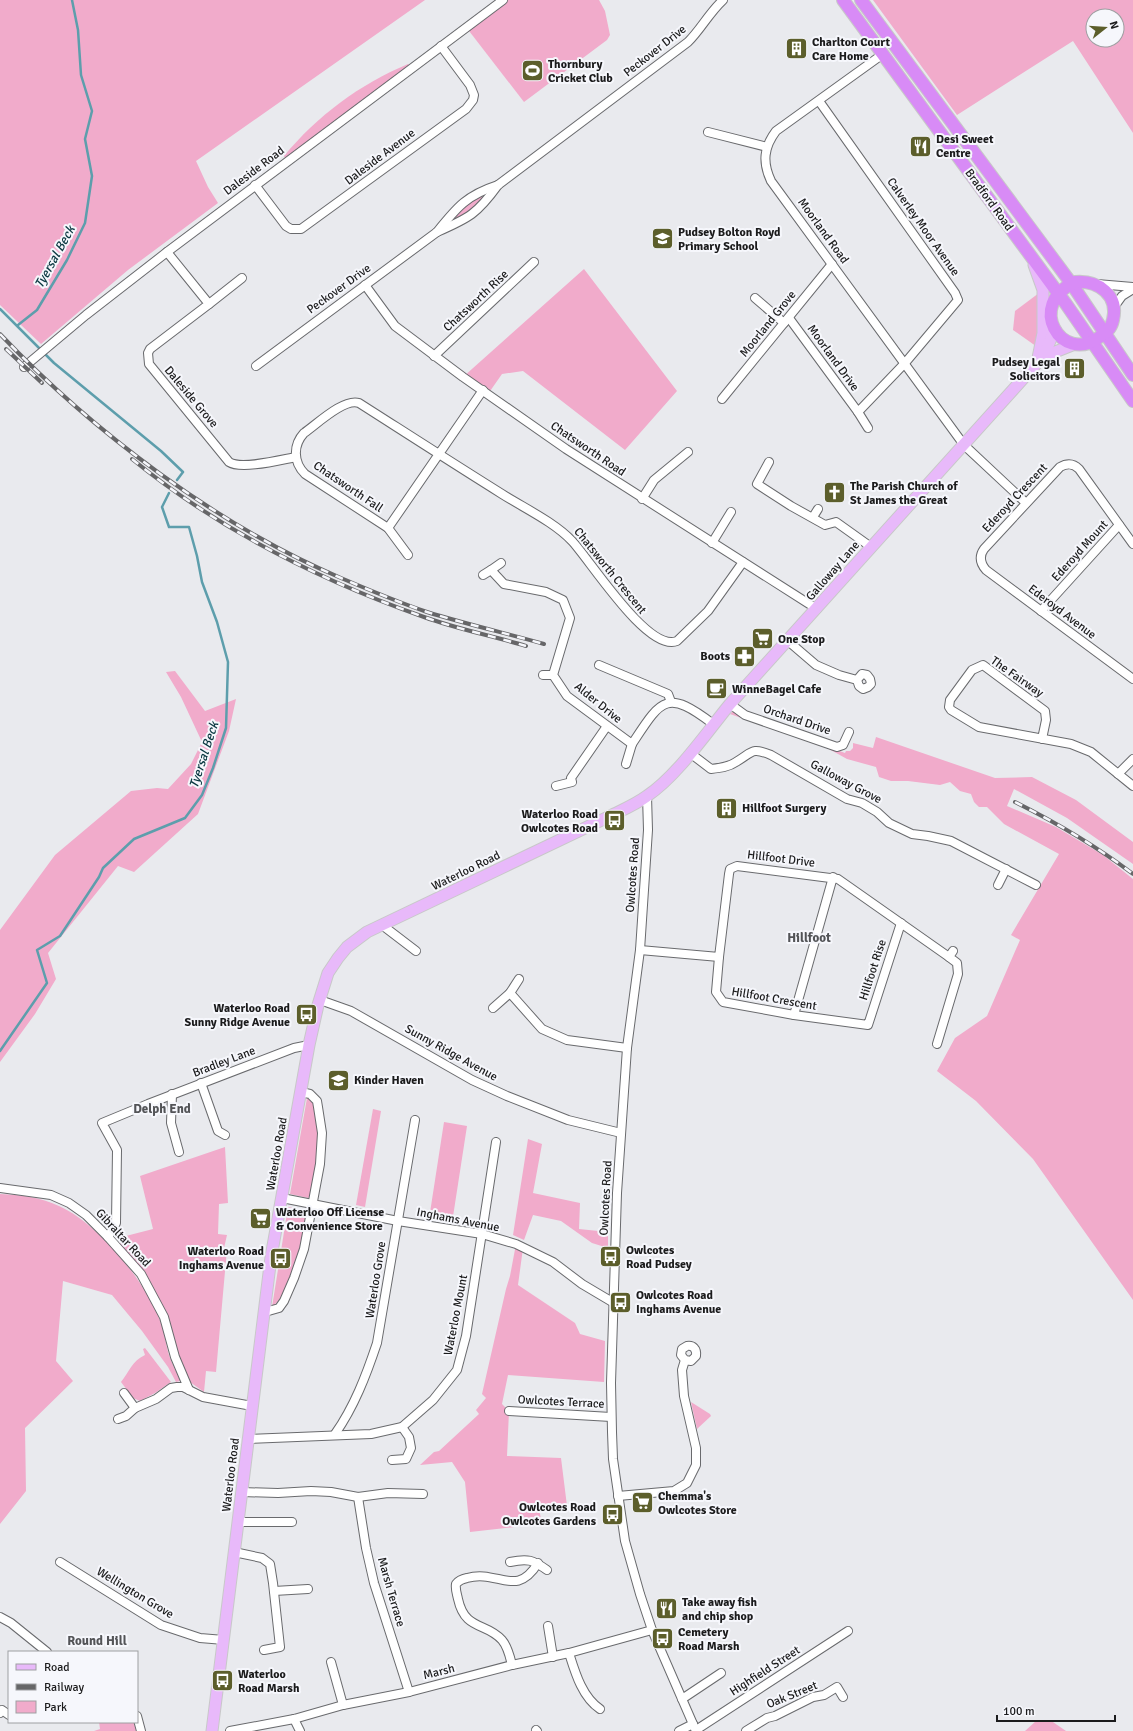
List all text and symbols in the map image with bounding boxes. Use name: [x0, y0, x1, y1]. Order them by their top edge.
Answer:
north arrow: [1085, 8, 1125, 48]
text: N: [1107, 20, 1121, 31]
street label: Peckover Drive: [621, 22, 689, 80]
place label: Charlton Court Care Home: [812, 35, 891, 64]
building icon: Charlton Court Care Home: [783, 36, 809, 62]
place label: Thornbury Cricket Club: [548, 57, 613, 86]
sports icon: Thornbury Cricket Club: [520, 58, 546, 84]
street label: Daleside Avenue: [342, 126, 418, 188]
place label: Desi Sweet Centre: [936, 132, 994, 161]
restaurant icon: Desi Sweet Centre: [908, 133, 934, 159]
street label: Daleside Road: [221, 143, 287, 199]
street label: Bradford Road: [961, 166, 1017, 234]
street label: Calverley Moor Avenue: [883, 175, 963, 279]
street label: Moorland Road: [794, 195, 852, 267]
water label: Tyersal Beck: [31, 222, 79, 291]
place label: Pudsey Bolton Royd Primary School: [678, 225, 781, 254]
school or university icon: Pudsey Bolton Royd Primary School: [650, 226, 676, 252]
street label: Peckover Drive: [304, 261, 374, 317]
street label: Chatsworth Rise: [440, 267, 512, 335]
street label: Moorland Grove: [737, 288, 799, 360]
street label: Moorland Drive: [804, 322, 862, 394]
place label: Pudsey Legal Solicitors: [992, 355, 1061, 384]
building icon: Pudsey Legal Solicitors: [1062, 356, 1088, 382]
street label: Daleside Grove: [161, 363, 221, 431]
street label: Chatsworth Road: [547, 418, 629, 480]
street label: Chatsworth Fall: [310, 458, 386, 516]
street label: Ederoyd Crescent: [979, 460, 1051, 536]
place label: The Parish Church of St James the Great: [850, 479, 958, 508]
church icon: The Parish Church of St James the Great: [821, 480, 847, 506]
street label: Ederoyd Mount: [1049, 517, 1111, 585]
street label: Chatsworth Crescent: [570, 525, 650, 617]
street label: Galloway Lane: [803, 538, 863, 604]
street label: Ederoyd Avenue: [1025, 582, 1099, 642]
supermarket icon: One Stop: [750, 626, 776, 652]
place label: One Stop: [778, 632, 826, 647]
pharmacy icon: Boots: [732, 643, 758, 669]
place label: Boots: [700, 649, 731, 664]
street label: The Fairway: [988, 653, 1047, 701]
cafe icon: WinneBagel Cafe: [703, 676, 729, 702]
street label: Alder Drive: [571, 679, 625, 727]
place label: WinneBagel Cafe: [732, 682, 822, 697]
street label: Orchard Drive: [761, 701, 833, 739]
water label: Tyersal Beck: [186, 718, 223, 790]
street label: Galloway Grove: [808, 757, 884, 807]
building icon: Hillfoot Surgery: [714, 795, 740, 821]
place label: Hillfoot Surgery: [742, 801, 826, 816]
place label: Waterloo Road Owlcotes Road: [521, 807, 599, 836]
bus stop icon: Waterloo Road Owlcotes Road: [601, 808, 627, 834]
street label: Owlcotes Road: [623, 837, 643, 913]
street label: Hillfoot Drive: [746, 847, 816, 871]
street label: Waterloo Road: [429, 848, 503, 894]
district label: Hillfoot: [787, 930, 831, 946]
street label: Hillfoot Rise: [856, 938, 890, 1002]
street label: Hillfoot Crescent: [730, 984, 818, 1014]
place label: Waterloo Road Sunny Ridge Avenue: [185, 1001, 291, 1030]
bus stop icon: Waterloo Road Sunny Ridge Avenue: [293, 1002, 319, 1028]
street label: Sunny Ridge Avenue: [402, 1021, 500, 1085]
street label: Bradley Lane: [190, 1043, 258, 1081]
school or university icon: Kinder Haven: [325, 1067, 351, 1093]
place label: Kinder Haven: [354, 1073, 424, 1088]
district label: Delph End: [133, 1101, 191, 1117]
street label: Waterloo Road: [263, 1116, 291, 1192]
street label: Owlcotes Road: [597, 1160, 615, 1236]
place label: Waterloo Off License & Convenience Store: [276, 1205, 384, 1234]
street label: Inghams Avenue: [415, 1205, 501, 1235]
street label: Gibraltar Road: [92, 1206, 154, 1270]
supermarket icon: Waterloo Off License & Convenience Store: [248, 1206, 274, 1232]
street label: Waterloo Grove: [362, 1240, 390, 1320]
place label: Owlcotes Road Pudsey: [626, 1243, 692, 1272]
place label: Waterloo Road Inghams Avenue: [179, 1244, 265, 1273]
bus stop icon: Owlcotes Road Pudsey: [597, 1244, 623, 1270]
bus stop icon: Waterloo Road Inghams Avenue: [267, 1245, 293, 1271]
street label: Waterloo Mount: [441, 1273, 471, 1357]
place label: Owlcotes Road Inghams Avenue: [636, 1288, 721, 1317]
bus stop icon: Owlcotes Road Inghams Avenue: [607, 1289, 633, 1315]
street label: Owlcotes Terrace: [517, 1392, 605, 1412]
street label: Waterloo Road: [219, 1437, 243, 1513]
place label: Chemma's Owlcotes Store: [658, 1489, 737, 1518]
supermarket icon: Chemma's Owlcotes Store: [630, 1490, 656, 1516]
place label: Owlcotes Road Owlcotes Gardens: [502, 1500, 597, 1529]
bus stop icon: Owlcotes Road Owlcotes Gardens: [599, 1501, 625, 1527]
street label: Marsh Terrace: [374, 1555, 408, 1629]
street label: Wellington Grove: [94, 1564, 176, 1622]
place label: Take away fish and chip shop: [682, 1595, 757, 1624]
restaurant icon: Take away fish and chip shop: [653, 1596, 679, 1622]
place label: Cemetery Road Marsh: [678, 1625, 740, 1654]
bus stop icon: Cemetery Road Marsh: [649, 1626, 675, 1652]
district label: Round Hill: [67, 1633, 127, 1649]
street label: Highfield Street: [727, 1643, 803, 1699]
legend: [8, 1651, 138, 1723]
text: Road: [44, 1660, 70, 1675]
street label: Marsh: [422, 1661, 456, 1683]
place label: Waterloo Road Marsh: [238, 1667, 300, 1696]
bus stop icon: Waterloo Road Marsh: [210, 1668, 236, 1694]
street label: Oak Street: [764, 1678, 820, 1712]
text: Railway: [44, 1680, 84, 1695]
scale bar: [997, 1697, 1115, 1723]
text: Park: [44, 1700, 67, 1715]
text: 100 m: [1003, 1704, 1035, 1719]

